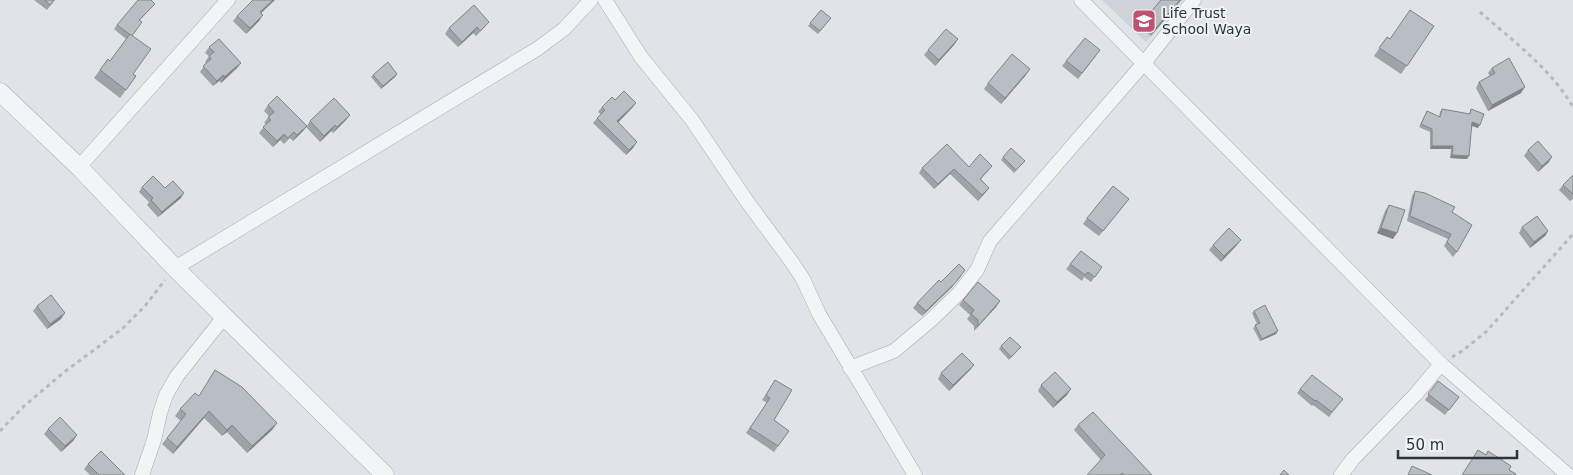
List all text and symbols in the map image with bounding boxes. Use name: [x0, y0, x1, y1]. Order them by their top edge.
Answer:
place label: Life Trust School Waya: [1162, 5, 1251, 37]
school or university icon: Life Trust School Waya: [1131, 8, 1157, 34]
scale bar: [1398, 428, 1517, 460]
text: 50 m: [1406, 436, 1444, 454]

